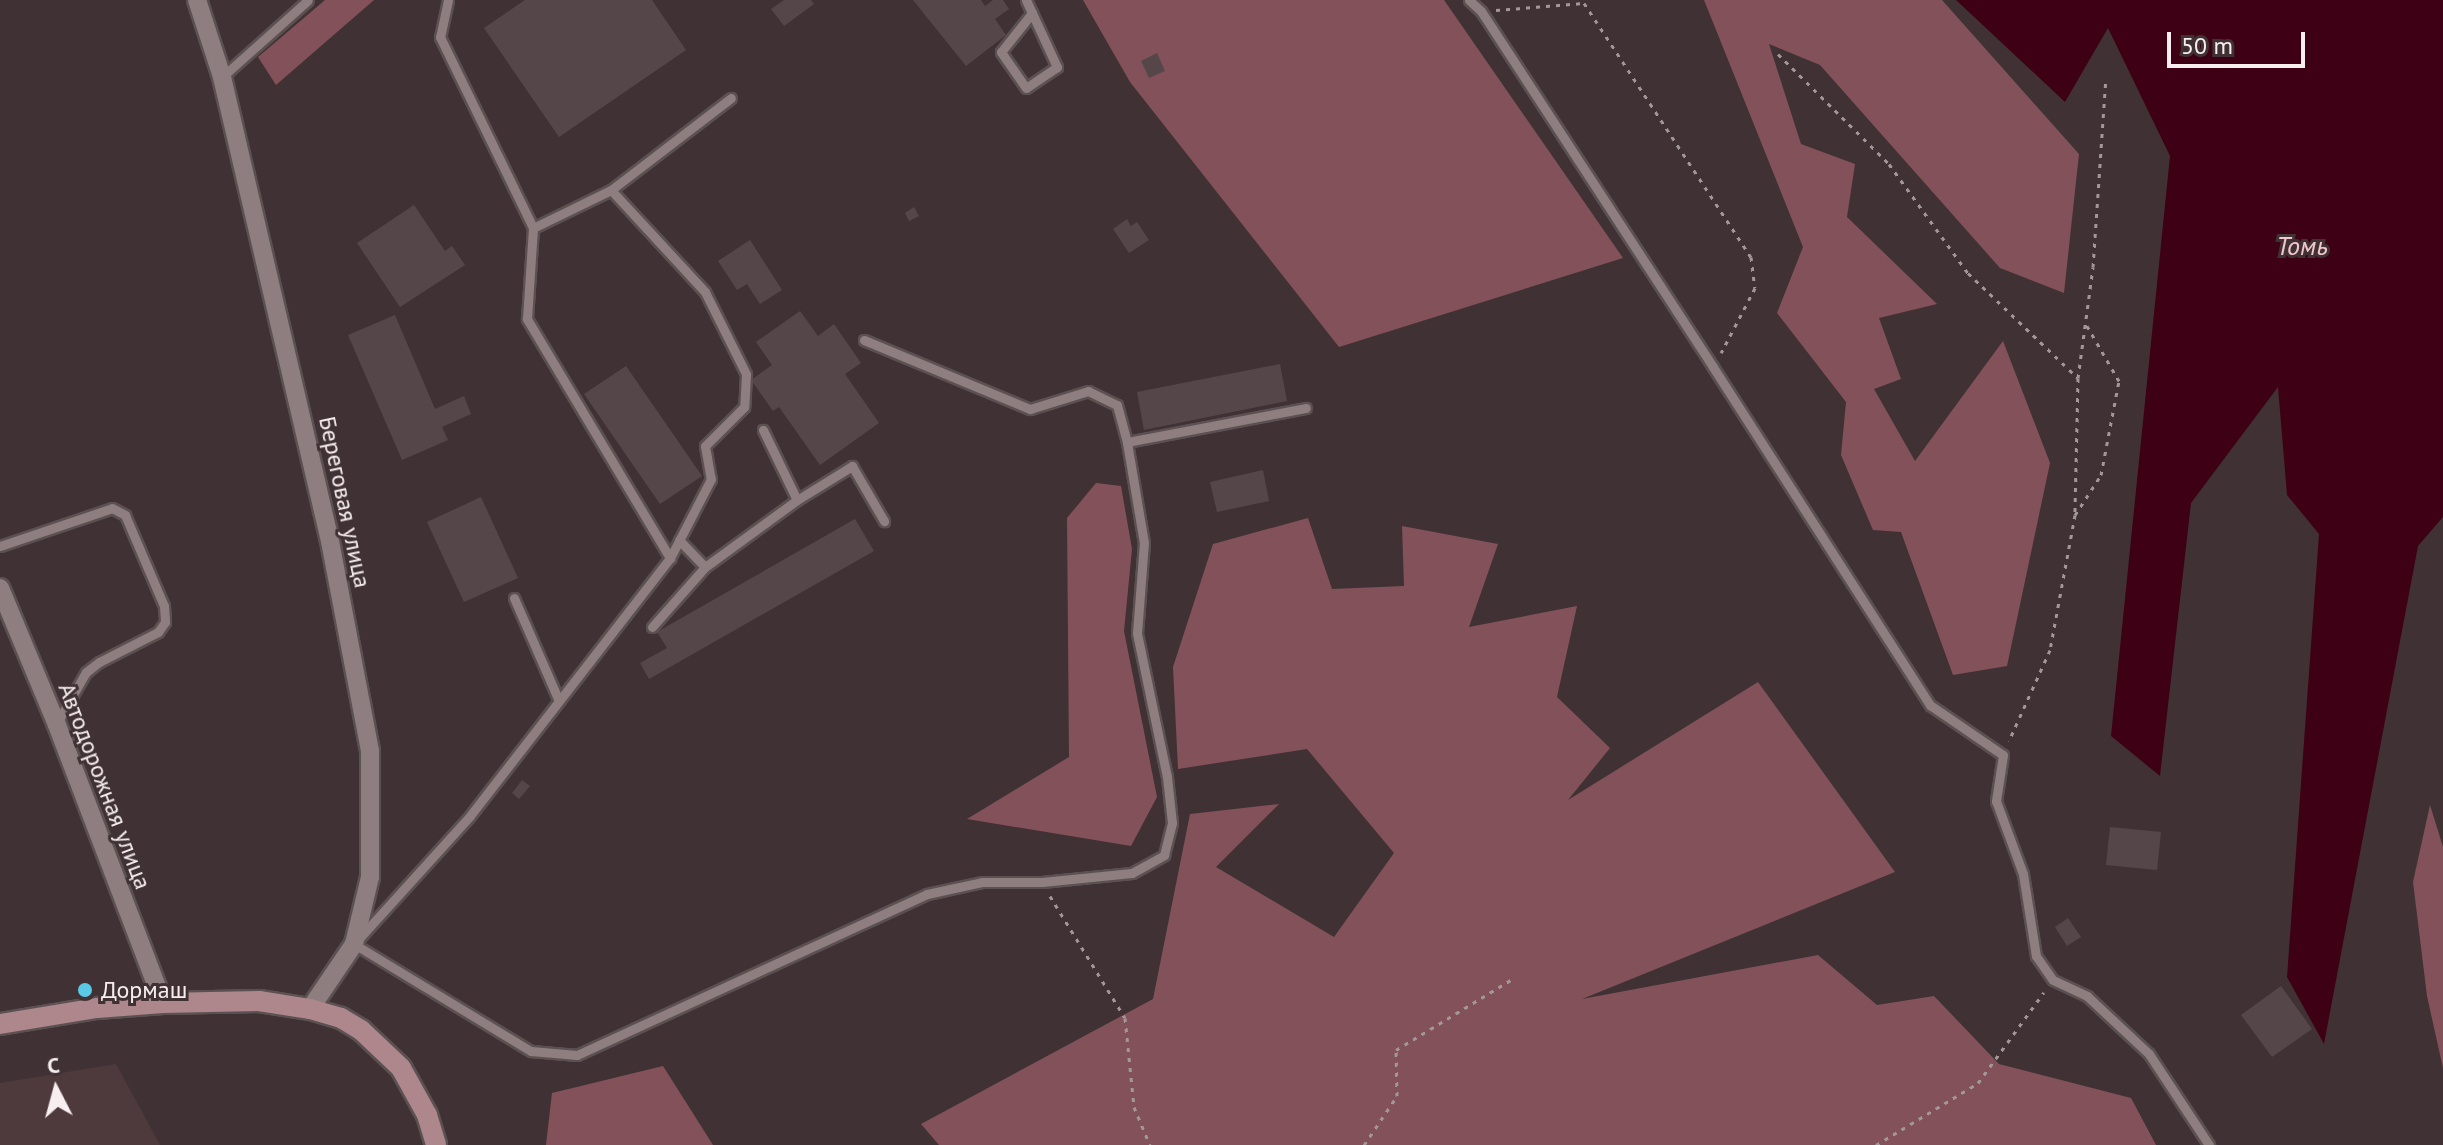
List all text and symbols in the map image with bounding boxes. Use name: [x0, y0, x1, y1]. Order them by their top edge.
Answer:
scale bar: [2171, 16, 2309, 66]
text: 50 m: [2181, 30, 2233, 61]
water label: Томь: [2276, 230, 2328, 262]
street label: Береговая улица: [313, 414, 377, 590]
street label: Автодорожная улица: [52, 679, 158, 893]
place label: Дормаш: [101, 976, 187, 1004]
marker: Дормаш: [76, 981, 94, 999]
north arrow: [16, 1049, 96, 1129]
text: С: [46, 1051, 61, 1080]

